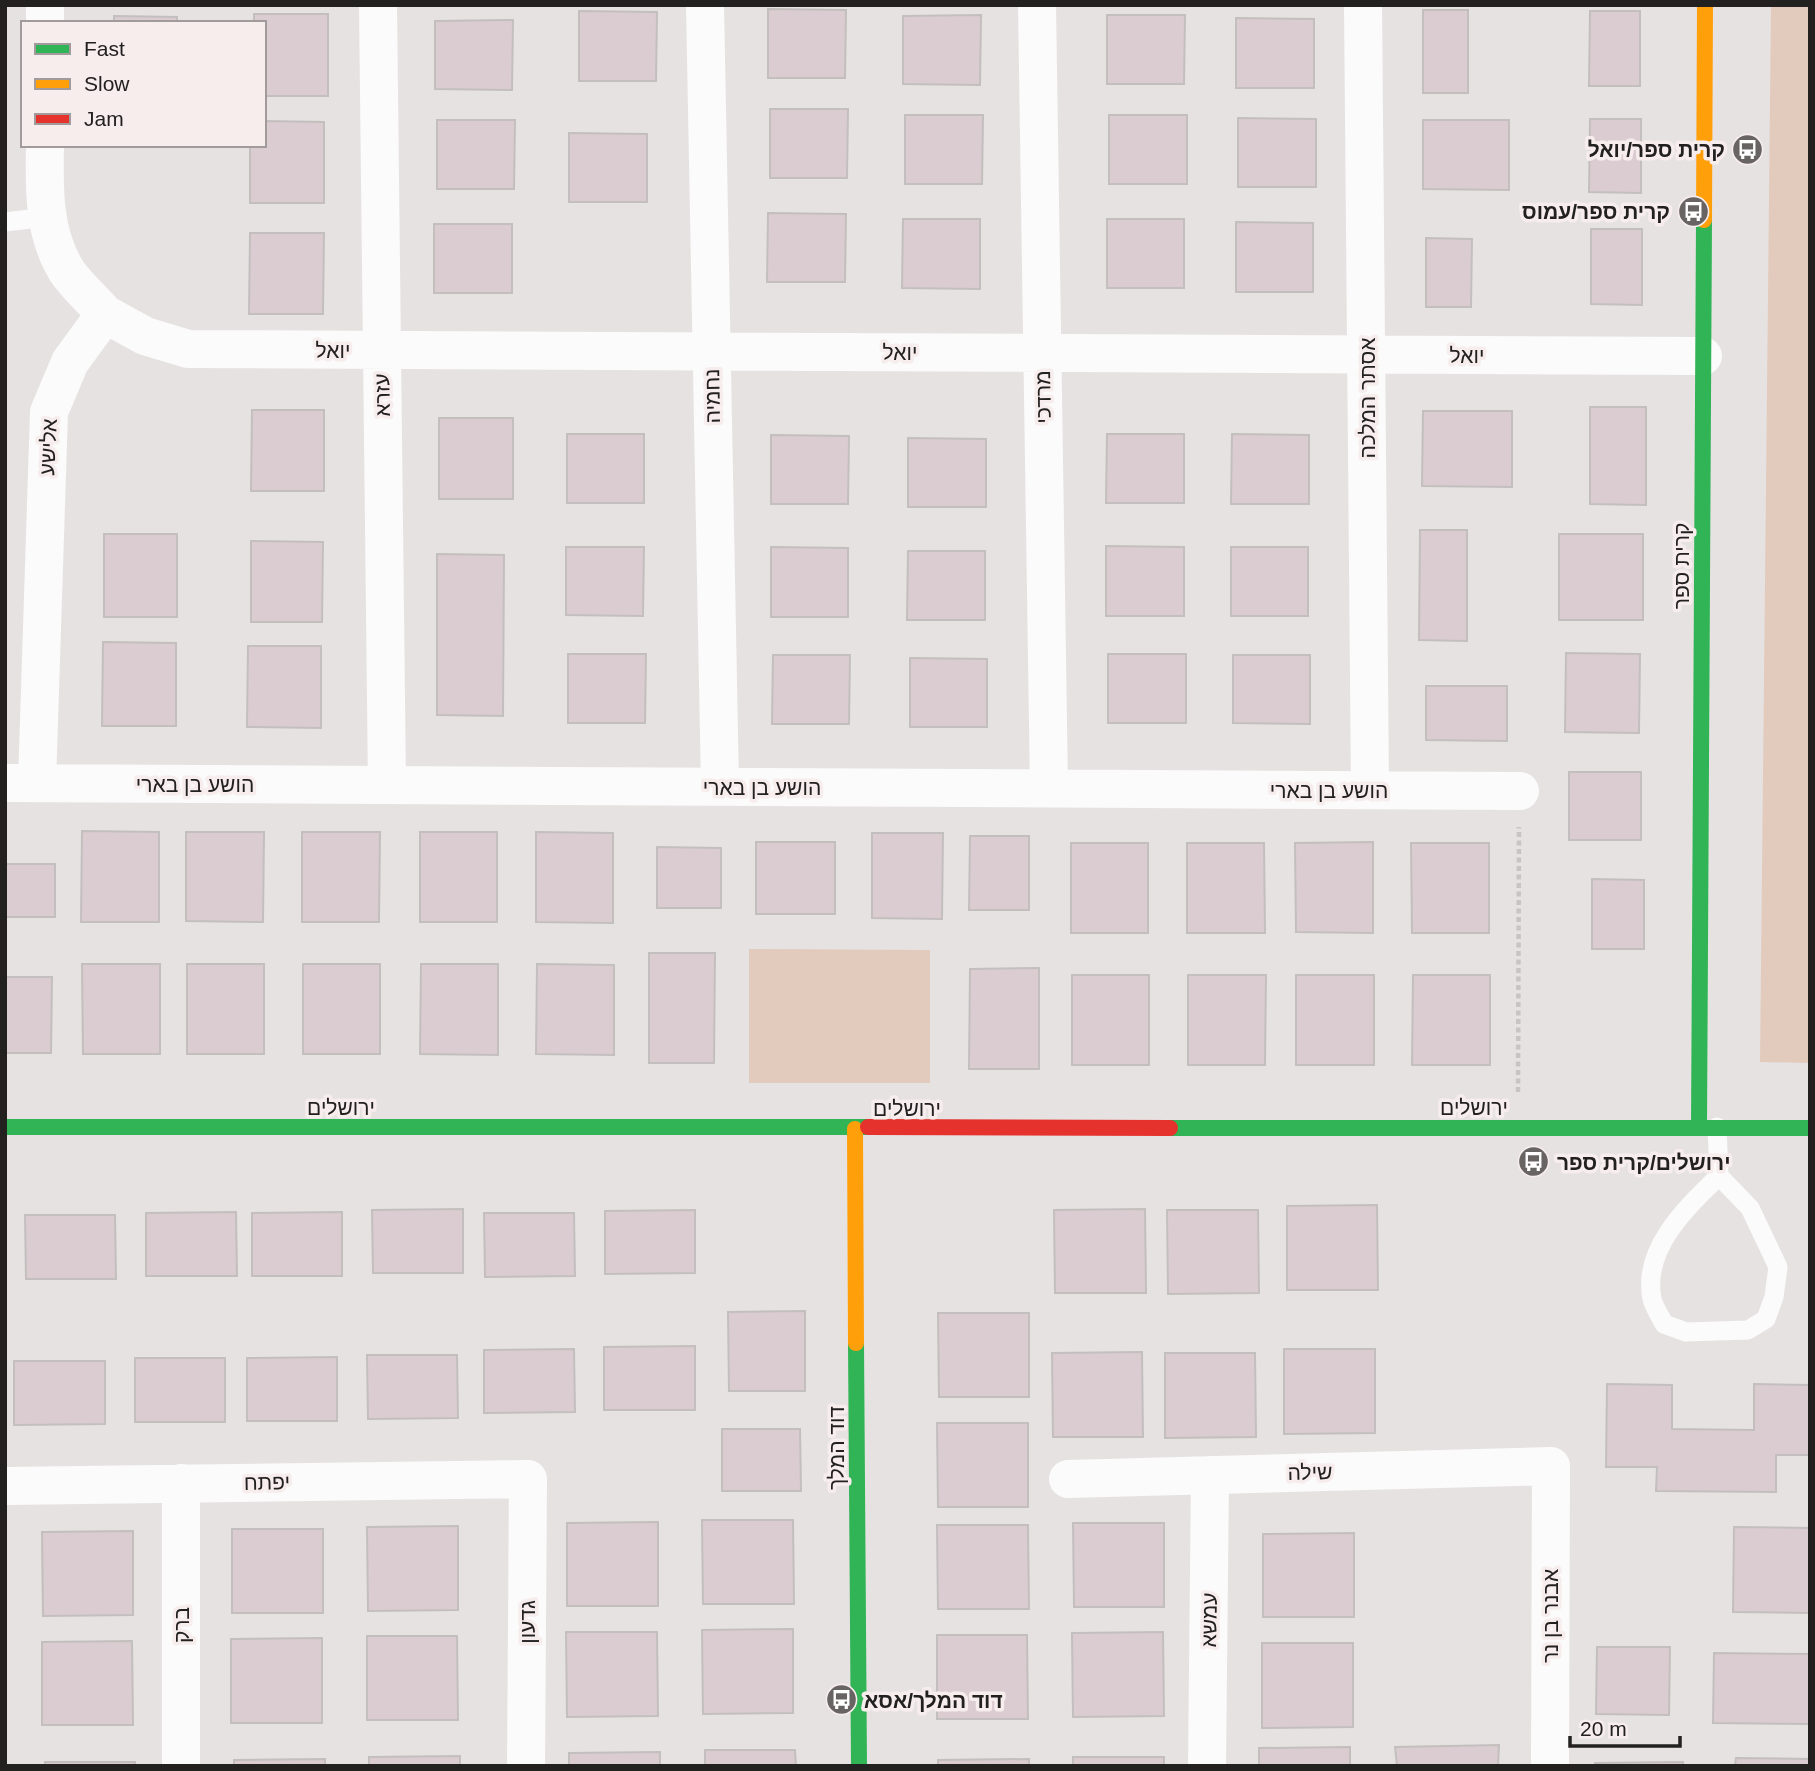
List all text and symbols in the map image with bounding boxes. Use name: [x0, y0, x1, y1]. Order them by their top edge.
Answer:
legend: [21, 21, 266, 147]
text: Fast: [84, 37, 125, 60]
text: Slow: [84, 72, 130, 95]
text: Jam: [84, 107, 124, 130]
bus stop icon: קרית ספר/יואל: [1731, 132, 1765, 166]
place label: קרית ספר/יואל: [1588, 138, 1725, 161]
bus stop icon: קרית ספר/עמוס: [1676, 194, 1710, 228]
place label: קרית ספר/עמוס: [1522, 200, 1670, 223]
street label: אסתר המלכה: [1356, 338, 1379, 458]
street label: יואל: [316, 339, 350, 362]
street label: יואל: [883, 341, 917, 364]
street label: יואל: [1450, 344, 1484, 367]
street label: נחמיה: [700, 368, 724, 424]
street label: מרדכי: [1031, 370, 1055, 424]
street label: עזרא: [370, 373, 394, 417]
street label: אלישע: [35, 418, 61, 476]
street label: קרית ספר: [1670, 523, 1693, 609]
street label: הושע בן בארי: [136, 773, 254, 796]
street label: הושע בן בארי: [703, 776, 821, 799]
street label: הושע בן בארי: [1270, 779, 1388, 802]
street label: ירושלים: [307, 1096, 375, 1119]
street label: ירושלים: [1440, 1096, 1508, 1119]
street label: ירושלים: [873, 1097, 941, 1120]
bus stop icon: ירושלים/קרית ספר: [1517, 1145, 1551, 1179]
place label: ירושלים/קרית ספר: [1557, 1151, 1730, 1174]
street label: דוד המלך: [825, 1406, 848, 1490]
street label: שילה: [1287, 1460, 1333, 1484]
street label: יפתח: [244, 1470, 290, 1494]
street label: אבנר בן נר: [1539, 1569, 1562, 1663]
street label: עמשא: [1197, 1592, 1221, 1648]
street label: גדעון: [516, 1600, 539, 1644]
street label: ברק: [170, 1607, 193, 1643]
bus stop icon: דוד המלך/אסא: [824, 1683, 858, 1717]
place label: דוד המלך/אסא: [864, 1689, 1003, 1712]
scale bar: [1570, 1704, 1680, 1748]
text: 20 m: [1580, 1717, 1627, 1740]

